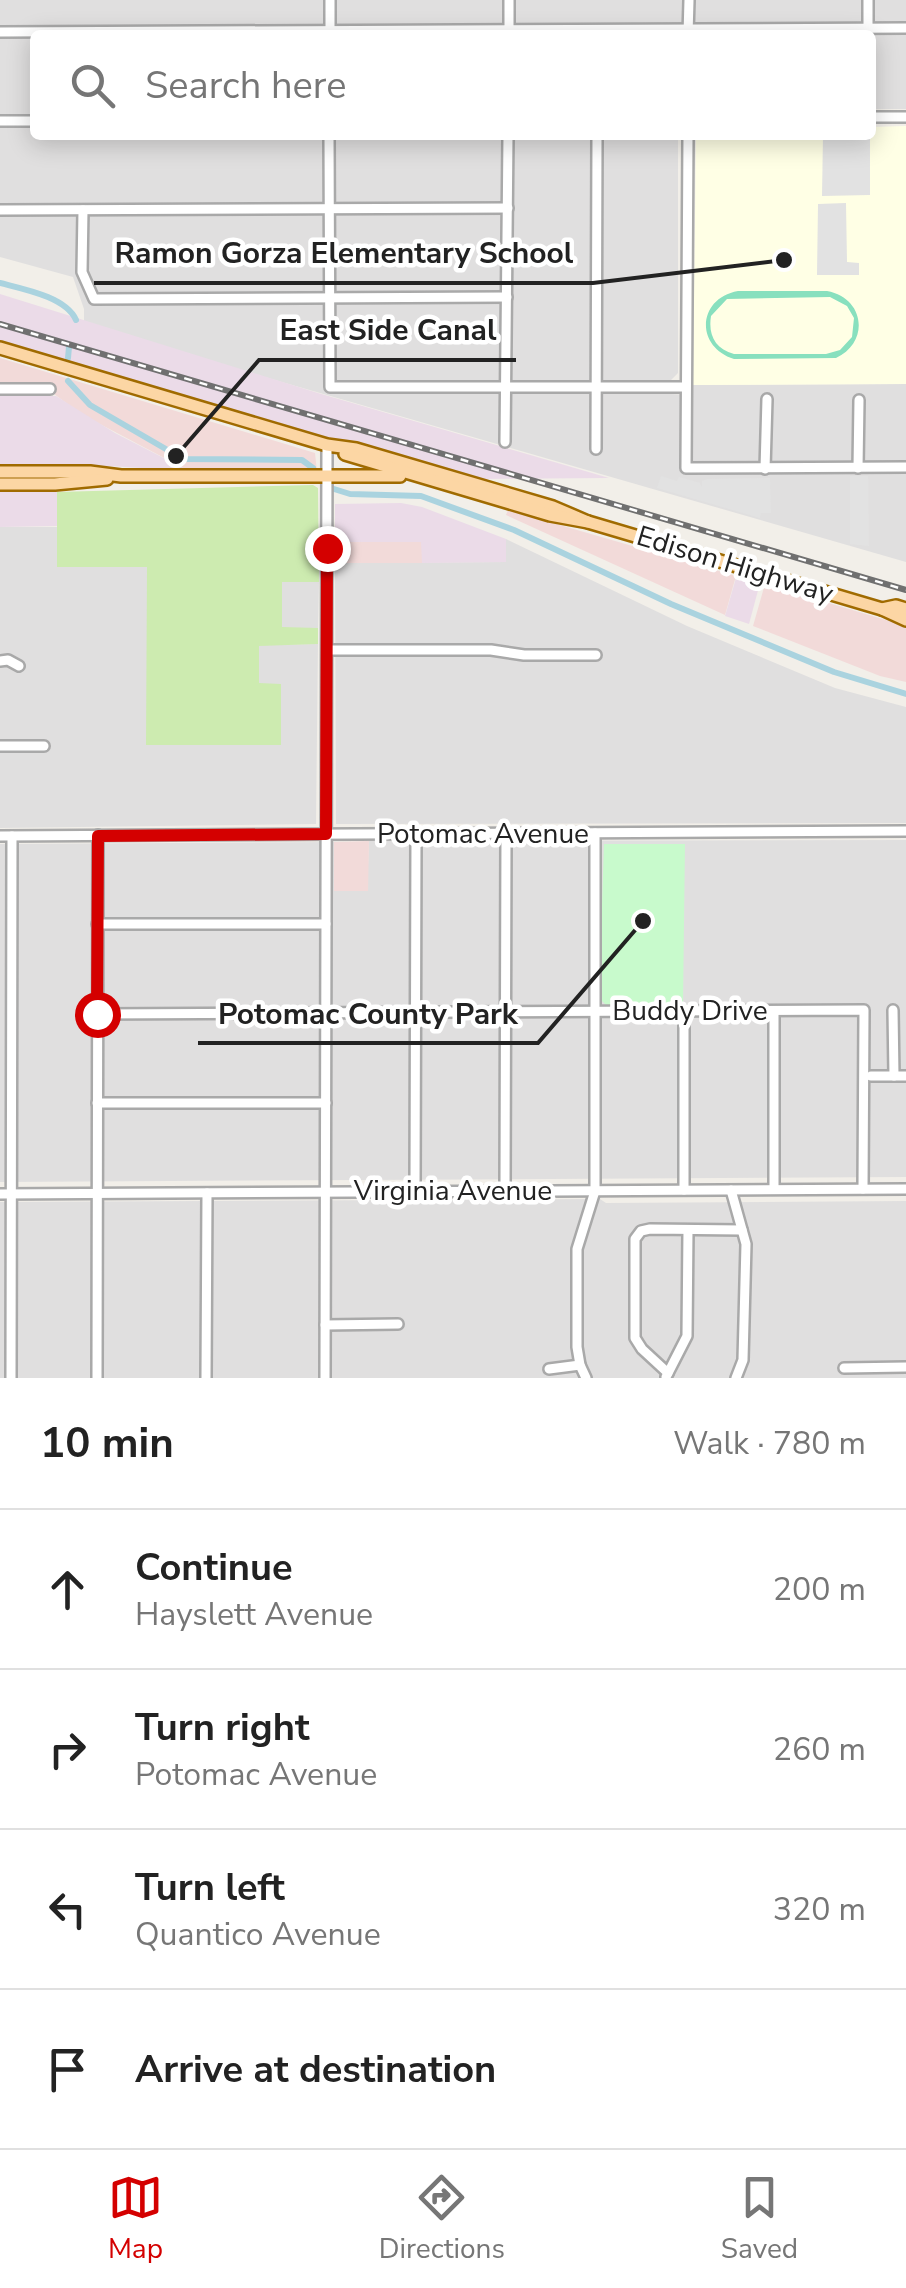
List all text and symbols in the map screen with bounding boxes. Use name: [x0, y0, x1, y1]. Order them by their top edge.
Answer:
search box: [30, 30, 876, 140]
icon: search: [65, 58, 120, 113]
text: Search here: [145, 60, 346, 111]
callout: Ramon Gorza Elementary School: [94, 223, 593, 283]
text: Ramon Gorza Elementary School: [115, 233, 574, 274]
callout: East Side Canal: [259, 300, 516, 360]
text: East Side Canal: [280, 310, 497, 351]
street label: Edison Highway: [632, 517, 838, 613]
route end: [305, 526, 351, 572]
street label: Potomac Avenue: [377, 815, 589, 853]
callout: Potomac County Park: [198, 983, 538, 1043]
route start: [75, 992, 121, 1038]
street label: Buddy Drive: [612, 992, 768, 1030]
text: Potomac County Park: [218, 994, 519, 1035]
street label: Virginia Avenue: [353, 1172, 552, 1210]
text: 10 min: [40, 1415, 174, 1472]
text: Walk · 780 m: [673, 1422, 866, 1465]
text: Continue: [135, 1542, 293, 1593]
icon: ahead: [40, 1562, 95, 1617]
text: 200 m: [773, 1568, 866, 1611]
text: Hayslett Avenue: [135, 1593, 373, 1636]
text: Turn right: [135, 1702, 310, 1753]
icon: right: [40, 1722, 95, 1777]
text: 260 m: [773, 1728, 866, 1771]
text: Potomac Avenue: [135, 1753, 377, 1796]
text: Turn left: [135, 1862, 285, 1913]
icon: left: [40, 1882, 95, 1937]
text: 320 m: [773, 1888, 866, 1931]
text: Quantico Avenue: [135, 1913, 381, 1956]
icon: arrive: [40, 2042, 95, 2097]
text: Arrive at destination: [135, 2044, 496, 2095]
tab: Map: [108, 2170, 163, 2268]
tab: Directions: [379, 2170, 505, 2268]
tab: Saved: [721, 2170, 798, 2268]

